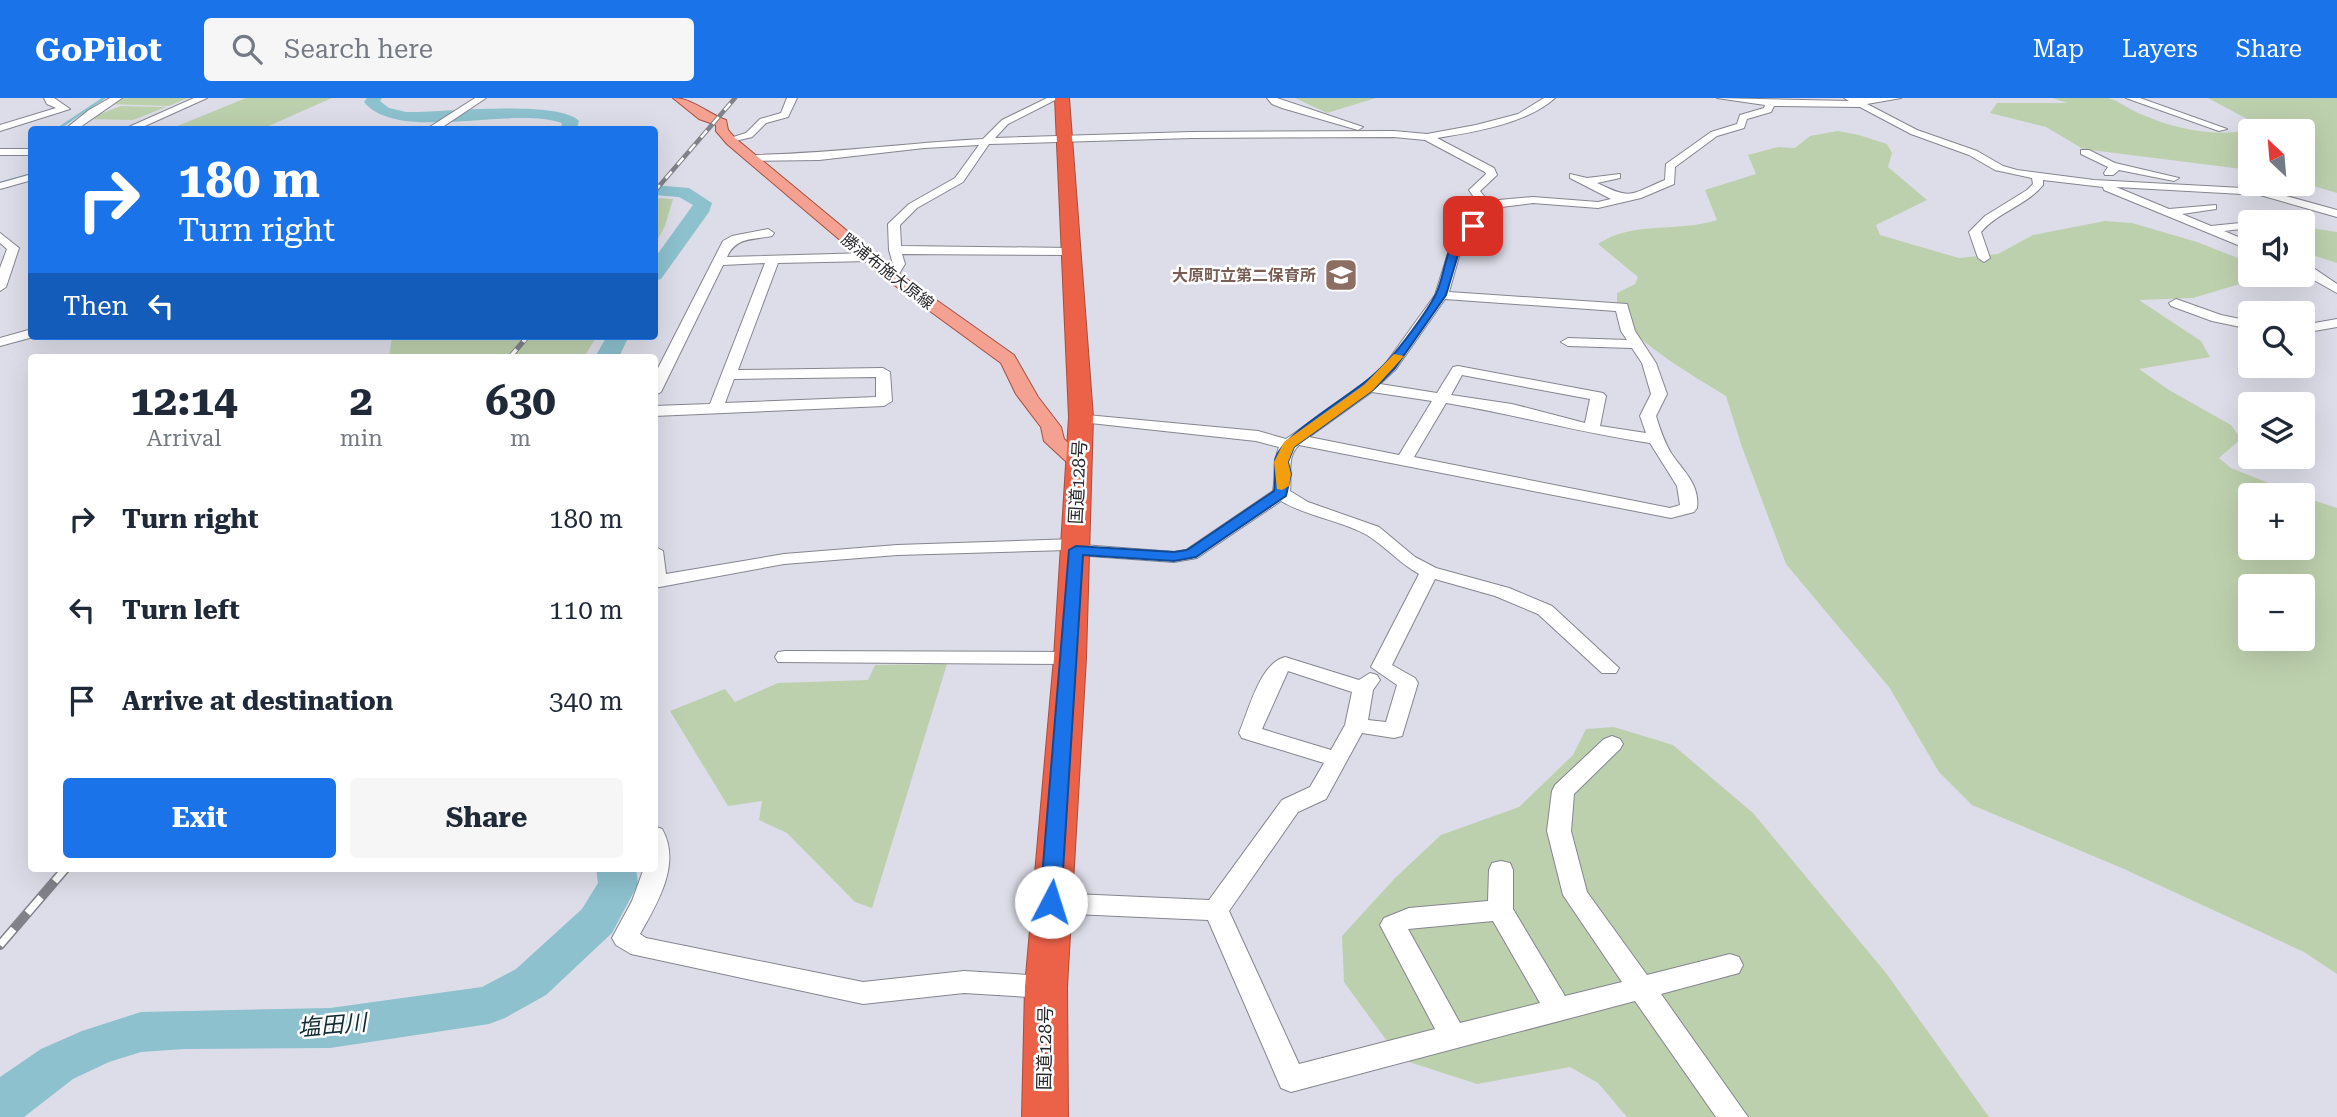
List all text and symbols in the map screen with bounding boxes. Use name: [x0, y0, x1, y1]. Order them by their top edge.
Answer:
search box: [204, 18, 694, 81]
text: GoPilot: [35, 30, 162, 69]
icon: search: [228, 30, 266, 68]
text: Search here: [284, 34, 433, 64]
text: Map: [2033, 35, 2084, 63]
text: Layers: [2122, 35, 2198, 63]
text: Share: [2236, 35, 2302, 63]
north arrow: [2238, 119, 2315, 196]
map controls: [2238, 119, 2315, 651]
text: 180 m: [178, 152, 320, 209]
icon: right: [63, 154, 154, 245]
pin: [1443, 196, 1503, 256]
icon: arrive: [1454, 207, 1492, 245]
button: sound: [2238, 210, 2315, 287]
text: Turn right: [178, 211, 335, 249]
street label: 勝浦布施大原線: [838, 229, 938, 313]
school or university icon: 大原町立第二保育所: [1322, 256, 1360, 294]
place label: 大原町立第二保育所: [1172, 266, 1316, 285]
icon: left: [142, 287, 180, 325]
text: Then: [63, 291, 128, 321]
button: search: [2238, 301, 2315, 378]
text: 12:14: [130, 376, 237, 425]
text: 2: [350, 376, 373, 425]
text: 630: [485, 376, 556, 425]
button: layers: [2238, 392, 2315, 469]
text: Arrival: [146, 425, 221, 452]
text: min: [340, 425, 383, 452]
text: m: [510, 425, 531, 452]
street label: 国道128号: [1065, 439, 1090, 525]
button: +: [2238, 483, 2315, 560]
icon: right: [63, 500, 101, 538]
text: Turn right: [122, 504, 258, 534]
text: 180 m: [549, 504, 623, 534]
button: −: [2238, 574, 2315, 651]
icon: left: [63, 591, 101, 629]
text: Turn left: [122, 595, 240, 625]
text: 110 m: [549, 595, 623, 625]
icon: arrive: [63, 682, 101, 720]
text: Arrive at destination: [122, 686, 393, 716]
text: 340 m: [549, 686, 623, 716]
button: Exit: [63, 778, 336, 858]
button: Share: [350, 778, 623, 858]
position arrow: [1014, 865, 1088, 939]
street label: 国道128号: [1033, 1006, 1056, 1090]
water label: 塩田川: [296, 1009, 371, 1042]

